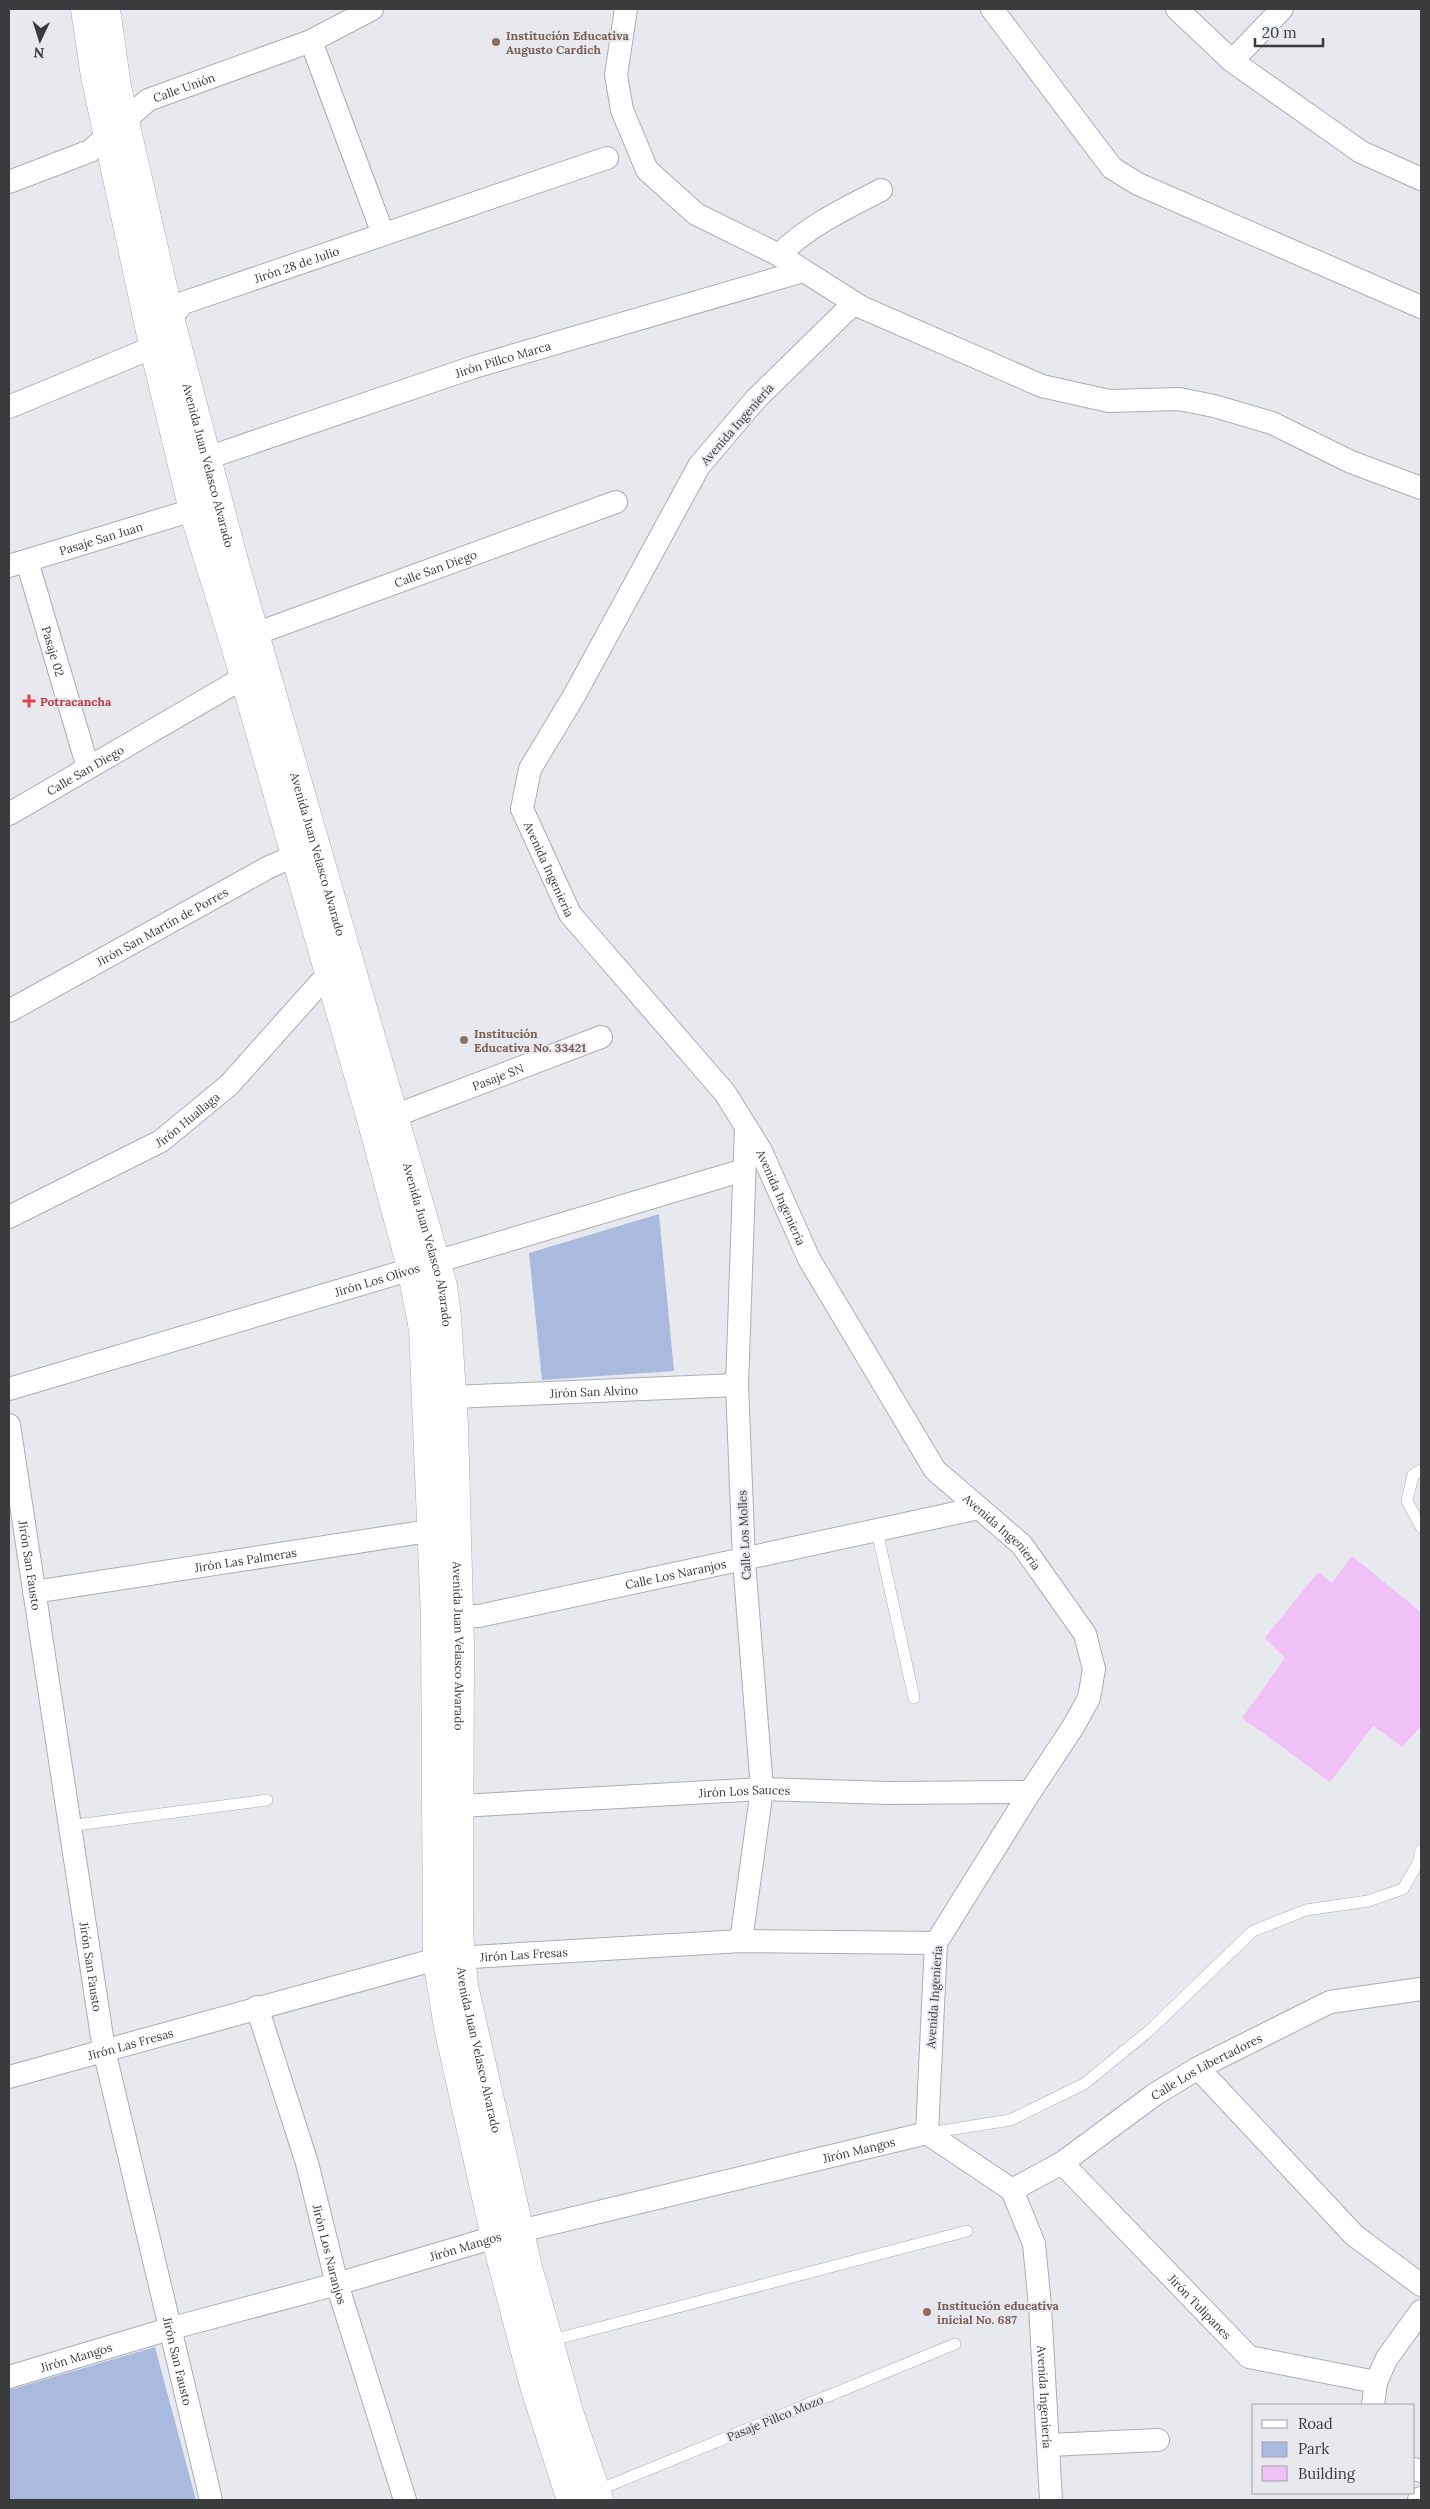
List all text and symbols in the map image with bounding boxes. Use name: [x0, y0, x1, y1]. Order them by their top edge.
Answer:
north arrow: [15, 15, 65, 65]
scale bar: [1255, 15, 1322, 47]
text: 20 m: [1262, 23, 1297, 42]
place label: Institución Educativa Augusto Cardich: [506, 28, 630, 57]
marker: Institución Educativa Augusto Cardich: [490, 36, 502, 48]
text: N: [33, 44, 45, 62]
street label: Calle Unión: [151, 69, 217, 105]
street label: Jirón 28 de Julio: [251, 243, 341, 286]
street label: Jirón Pillco Marca: [452, 338, 552, 381]
street label: Avenida Ingeniería: [697, 380, 777, 469]
street label: Avenida Juan Velasco Alvarado: [180, 381, 238, 549]
street label: Pasaje San Juan: [57, 518, 144, 558]
street label: Calle San Diego: [392, 546, 479, 590]
street label: Pasaje 02: [39, 624, 68, 678]
marker: Potracancha: [22, 694, 36, 708]
place label: Potracancha: [40, 694, 112, 709]
street label: Calle San Diego: [44, 742, 126, 798]
street label: Avenida Juan Velasco Alvarado: [287, 770, 349, 937]
street label: Avenida Ingeniería: [521, 818, 578, 919]
street label: Jirón San Martín de Porres: [93, 883, 231, 969]
place label: Institución Educativa No. 33421: [474, 1026, 586, 1055]
marker: Institución Educativa No. 33421: [458, 1034, 470, 1046]
street label: Pasaje SN: [470, 1060, 526, 1093]
street label: Jirón Huallaga: [152, 1089, 222, 1150]
street label: Avenida Ingeniería: [753, 1146, 809, 1247]
street label: Avenida Juan Velasco Alvarado: [400, 1160, 455, 1327]
street label: Jirón Los Olivos: [332, 1259, 422, 1299]
street label: Jirón San Alvino: [548, 1382, 638, 1400]
street label: Calle Los Molles: [734, 1489, 754, 1580]
street label: Avenida Ingeniería: [960, 1490, 1045, 1573]
street label: Jirón San Fausto: [16, 1518, 45, 1611]
street label: Jirón Las Palmeras: [192, 1544, 298, 1575]
street label: Calle Los Naranjos: [624, 1555, 728, 1592]
street label: Avenida Juan Velasco Alvarado: [450, 1560, 468, 1730]
street label: Jirón Los Sauces: [697, 1781, 791, 1800]
street label: Jirón San Fausto: [77, 1920, 106, 2013]
street label: Jirón Las Fresas: [478, 1944, 569, 1964]
street label: Avenida Ingeniería: [923, 1945, 945, 2050]
street label: Avenida Juan Velasco Alvarado: [455, 1965, 505, 2134]
street label: Jirón Las Fresas: [85, 2024, 175, 2063]
street label: Calle Los Libertadores: [1148, 2030, 1265, 2103]
street label: Jirón Mangos: [820, 2133, 897, 2166]
street label: Jirón Los Naranjos: [310, 2202, 351, 2307]
street label: Jirón Mangos: [427, 2228, 503, 2264]
street label: Jirón Tulipanes: [1165, 2270, 1235, 2342]
place label: Institución educativa inicial No. 687: [937, 2298, 1060, 2327]
marker: Institución educativa inicial No. 687: [921, 2306, 933, 2318]
street label: Jirón San Fausto: [160, 2314, 196, 2407]
street label: Jirón Mangos: [37, 2339, 114, 2375]
street label: Avenida Ingeniería: [1035, 2344, 1056, 2449]
street label: Pasaje Pillco Mozo: [725, 2392, 825, 2444]
legend: [1252, 2404, 1415, 2494]
text: Road: [1298, 2414, 1333, 2433]
text: Park: [1298, 2439, 1329, 2458]
text: Building: [1298, 2464, 1356, 2483]

